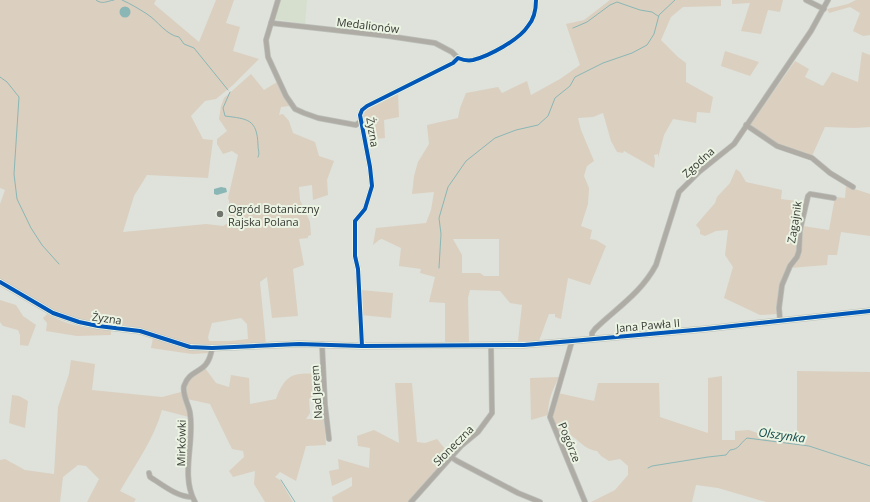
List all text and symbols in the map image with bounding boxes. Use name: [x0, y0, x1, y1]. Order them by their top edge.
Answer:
street label: Medalionów: [336, 14, 401, 36]
street label: Żyzna: [363, 116, 383, 148]
street label: Zgodna: [679, 144, 717, 180]
street label: Zagajnik: [783, 200, 805, 244]
place label: Ogród Botaniczny Rajska Polana: [228, 201, 320, 229]
marker: Ogród Botaniczny Rajska Polana: [215, 209, 225, 219]
street label: Żyzna: [91, 308, 123, 328]
street label: Jana Pawła II: [615, 315, 681, 335]
street label: Nad Jarem: [307, 365, 325, 419]
street label: Mirkówki: [173, 420, 189, 466]
street label: Pogórze: [555, 420, 585, 464]
street label: Słoneczna: [429, 421, 477, 469]
water label: Olszynka: [757, 423, 807, 447]

